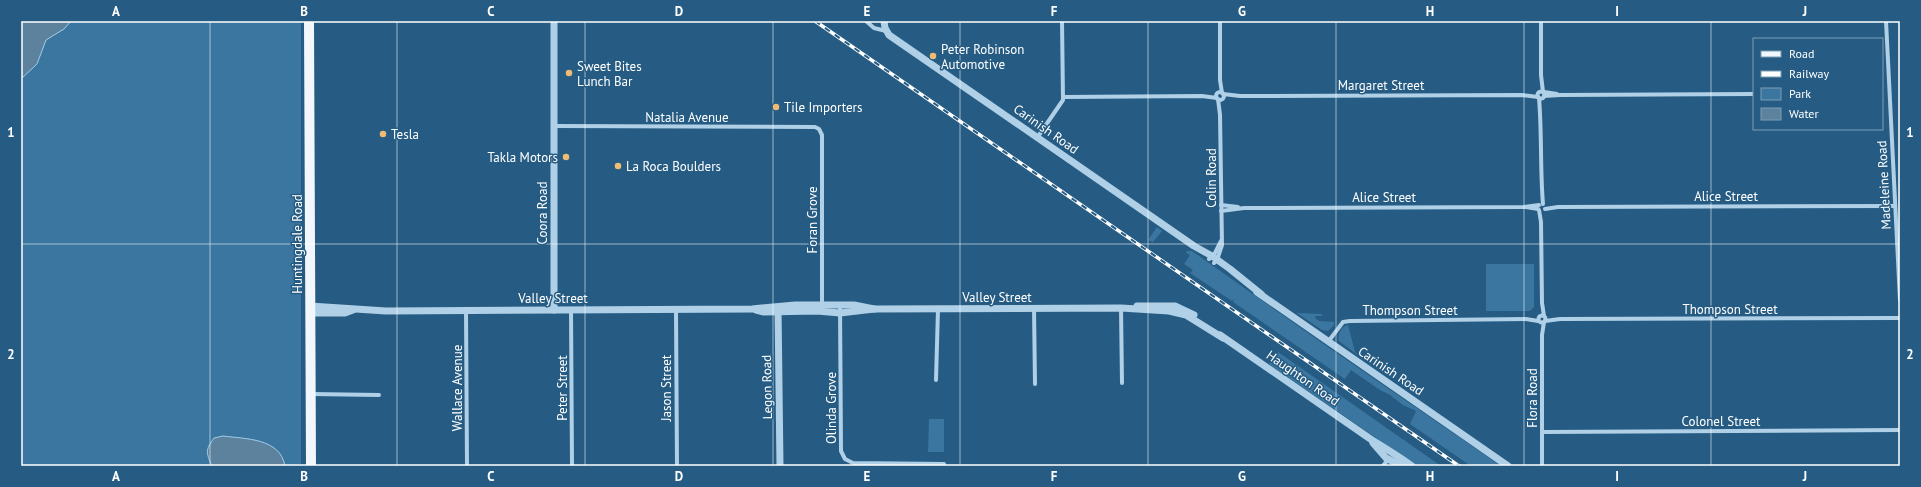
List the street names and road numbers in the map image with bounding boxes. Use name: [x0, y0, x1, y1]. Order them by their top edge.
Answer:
street label: Margaret Street: [1338, 77, 1425, 94]
street label: Carinish Road: [1010, 100, 1082, 158]
street label: Natalia Avenue: [645, 109, 729, 126]
street label: Madeleine Road: [1873, 140, 1895, 230]
street label: Colin Road: [1203, 148, 1220, 208]
street label: Coora Road: [534, 182, 551, 244]
street label: Foran Grove: [804, 186, 821, 254]
street label: Alice Street: [1694, 188, 1758, 205]
street label: Alice Street: [1352, 189, 1416, 206]
street label: Huntingdale Road: [289, 194, 306, 294]
street label: Valley Street: [961, 289, 1032, 306]
street label: Valley Street: [517, 290, 588, 307]
street label: Thompson Street: [1682, 301, 1778, 318]
street label: Thompson Street: [1362, 302, 1458, 319]
street label: Carinish Road: [1355, 343, 1427, 399]
street label: Wallace Avenue: [449, 345, 466, 431]
street label: Haughton Road: [1263, 346, 1343, 410]
street label: Jason Street: [658, 354, 675, 422]
street label: Peter Street: [554, 355, 571, 421]
street label: Legon Road: [758, 355, 776, 419]
street label: Flora Road: [1524, 368, 1541, 428]
street label: Olinda Grove: [823, 372, 840, 444]
street label: Colonel Street: [1682, 413, 1761, 430]

